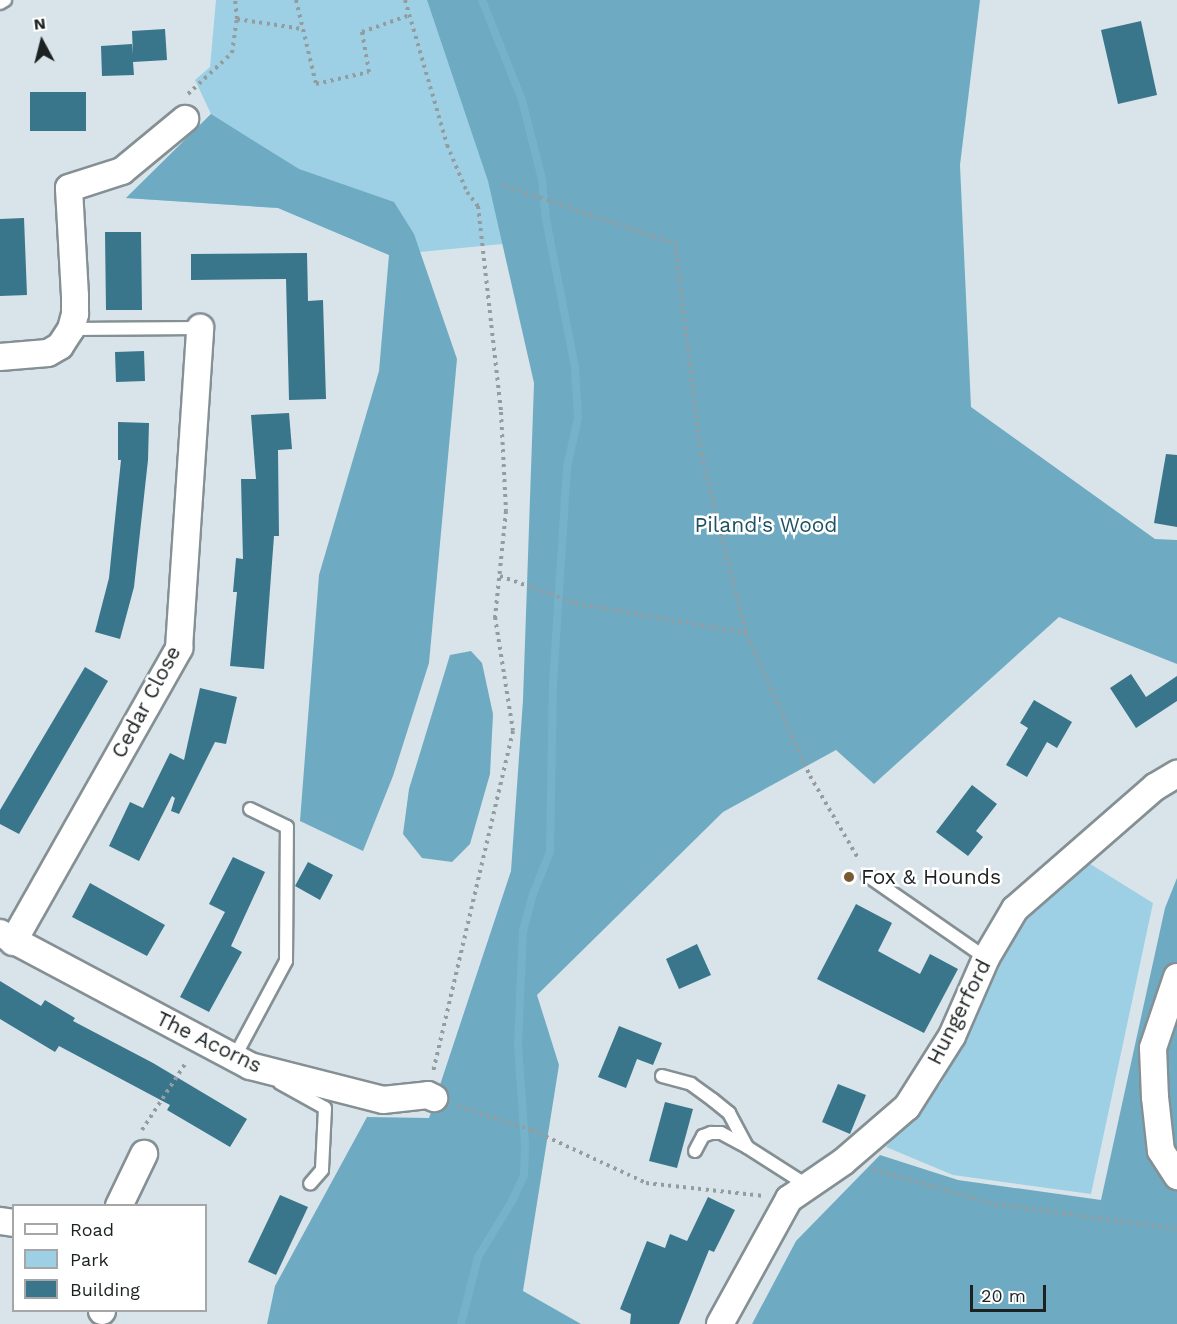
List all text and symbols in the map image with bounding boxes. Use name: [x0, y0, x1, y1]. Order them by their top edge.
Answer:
north arrow: [12, 12, 72, 72]
text: N: [33, 13, 47, 34]
park label: Piland's Wood: [694, 512, 838, 538]
street label: Cedar Close: [106, 641, 186, 763]
place label: Fox & Hounds: [861, 864, 1001, 890]
marker: Fox & Hounds: [842, 870, 856, 884]
street label: Hungerford: [922, 955, 996, 1069]
street label: The Acorns: [152, 1005, 266, 1079]
legend: [12, 1204, 207, 1312]
text: Road: [70, 1219, 114, 1240]
text: Park: [70, 1249, 109, 1270]
scale bar: [973, 1273, 1050, 1311]
text: Building: [70, 1279, 140, 1300]
text: 20 m: [981, 1285, 1026, 1306]

